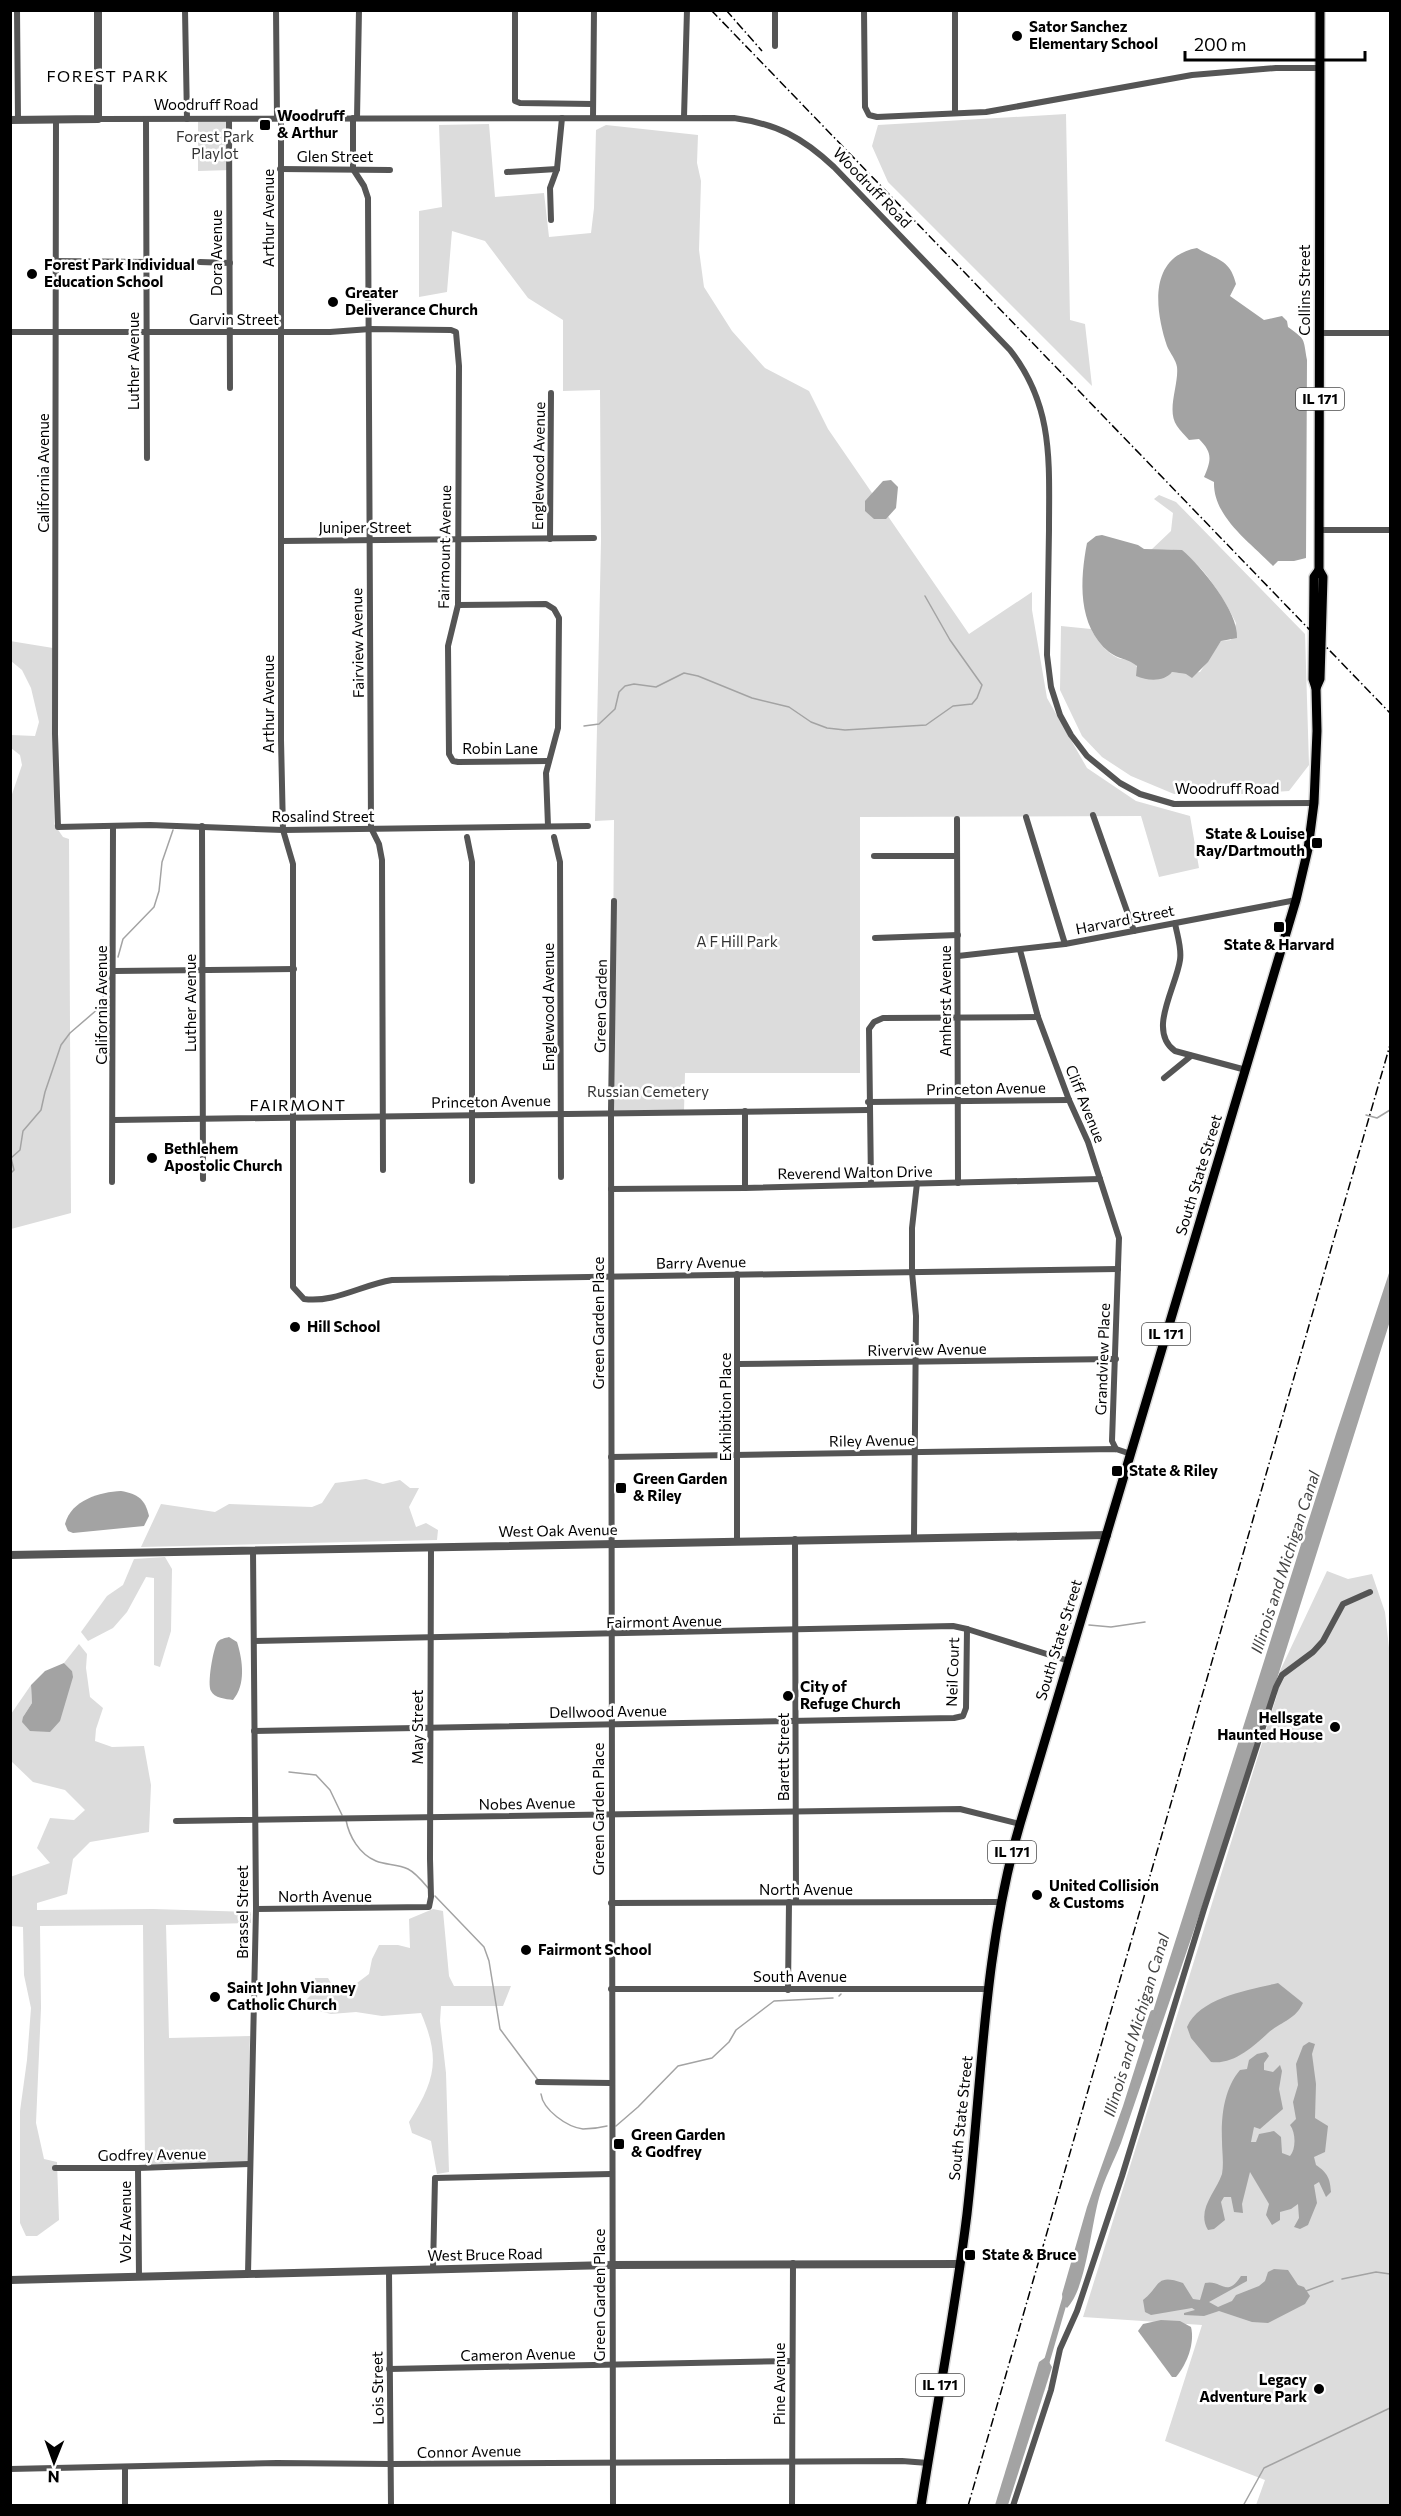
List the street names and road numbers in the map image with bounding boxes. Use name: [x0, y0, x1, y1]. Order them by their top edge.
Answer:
street label: Woodruff Road: [154, 95, 258, 113]
street label: Woodruff Road: [830, 143, 916, 231]
street label: Glen Street: [297, 147, 373, 165]
street label: Arthur Avenue: [259, 169, 277, 267]
street label: Dora Avenue: [207, 210, 225, 296]
street label: Collins Street: [1295, 244, 1313, 336]
street label: Garvin Street: [189, 310, 279, 328]
street label: Luther Avenue: [124, 312, 142, 410]
road number: IL 171: [1296, 388, 1344, 410]
street label: Englewood Avenue: [528, 402, 548, 530]
street label: California Avenue: [34, 413, 52, 533]
street label: Fairmount Avenue: [434, 485, 454, 609]
street label: Juniper Street: [318, 518, 412, 536]
street label: Fairview Avenue: [347, 588, 367, 698]
street label: Arthur Avenue: [259, 655, 277, 753]
street label: Robin Lane: [462, 739, 538, 757]
street label: Woodruff Road: [1175, 779, 1279, 797]
street label: Rosalind Street: [271, 807, 375, 825]
street label: Harvard Street: [1074, 901, 1176, 937]
street label: Englewood Avenue: [539, 943, 557, 1071]
street label: California Avenue: [92, 945, 110, 1065]
street label: Amherst Avenue: [936, 945, 954, 1057]
street label: Luther Avenue: [181, 954, 199, 1052]
street label: Green Garden: [590, 959, 610, 1053]
street label: Cliff Avenue: [1062, 1062, 1110, 1145]
street label: Princeton Avenue: [926, 1078, 1046, 1098]
street label: Princeton Avenue: [431, 1091, 551, 1111]
street label: South State Street: [1171, 1112, 1225, 1237]
street label: Reverend Walton Drive: [777, 1162, 933, 1182]
street label: Barry Avenue: [656, 1252, 746, 1272]
street label: Green Garden Place: [589, 1256, 607, 1390]
street label: Grandview Place: [1091, 1302, 1113, 1415]
road number: IL 171: [1142, 1323, 1190, 1345]
street label: Riverview Avenue: [867, 1339, 987, 1359]
street label: Exhibition Place: [716, 1352, 734, 1461]
street label: Riley Avenue: [829, 1430, 915, 1450]
street label: West Oak Avenue: [498, 1520, 618, 1540]
street label: South State Street: [1031, 1577, 1085, 1702]
street label: Fairmont Avenue: [606, 1611, 722, 1631]
street label: Neil Court: [942, 1637, 962, 1707]
street label: May Street: [408, 1690, 426, 1764]
street label: Dellwood Avenue: [549, 1701, 667, 1721]
street label: Barett Street: [774, 1713, 792, 1801]
street label: Green Garden Place: [589, 1742, 607, 1876]
street label: Nobes Avenue: [478, 1793, 576, 1813]
road number: IL 171: [988, 1841, 1036, 1863]
street label: Brassel Street: [233, 1865, 251, 1959]
street label: North Avenue: [759, 1880, 853, 1898]
street label: North Avenue: [278, 1887, 372, 1905]
street label: South Avenue: [753, 1967, 847, 1985]
street label: South State Street: [944, 2054, 976, 2181]
street label: Godfrey Avenue: [98, 2144, 207, 2164]
street label: Volz Avenue: [116, 2181, 134, 2263]
street label: Green Garden Place: [590, 2228, 608, 2362]
street label: West Bruce Road: [427, 2244, 543, 2264]
street label: Pine Avenue: [770, 2343, 788, 2425]
street label: Cameron Avenue: [460, 2344, 576, 2364]
street label: Lois Street: [367, 2351, 387, 2425]
road number: IL 171: [916, 2374, 964, 2396]
street label: Connor Avenue: [417, 2441, 521, 2461]

